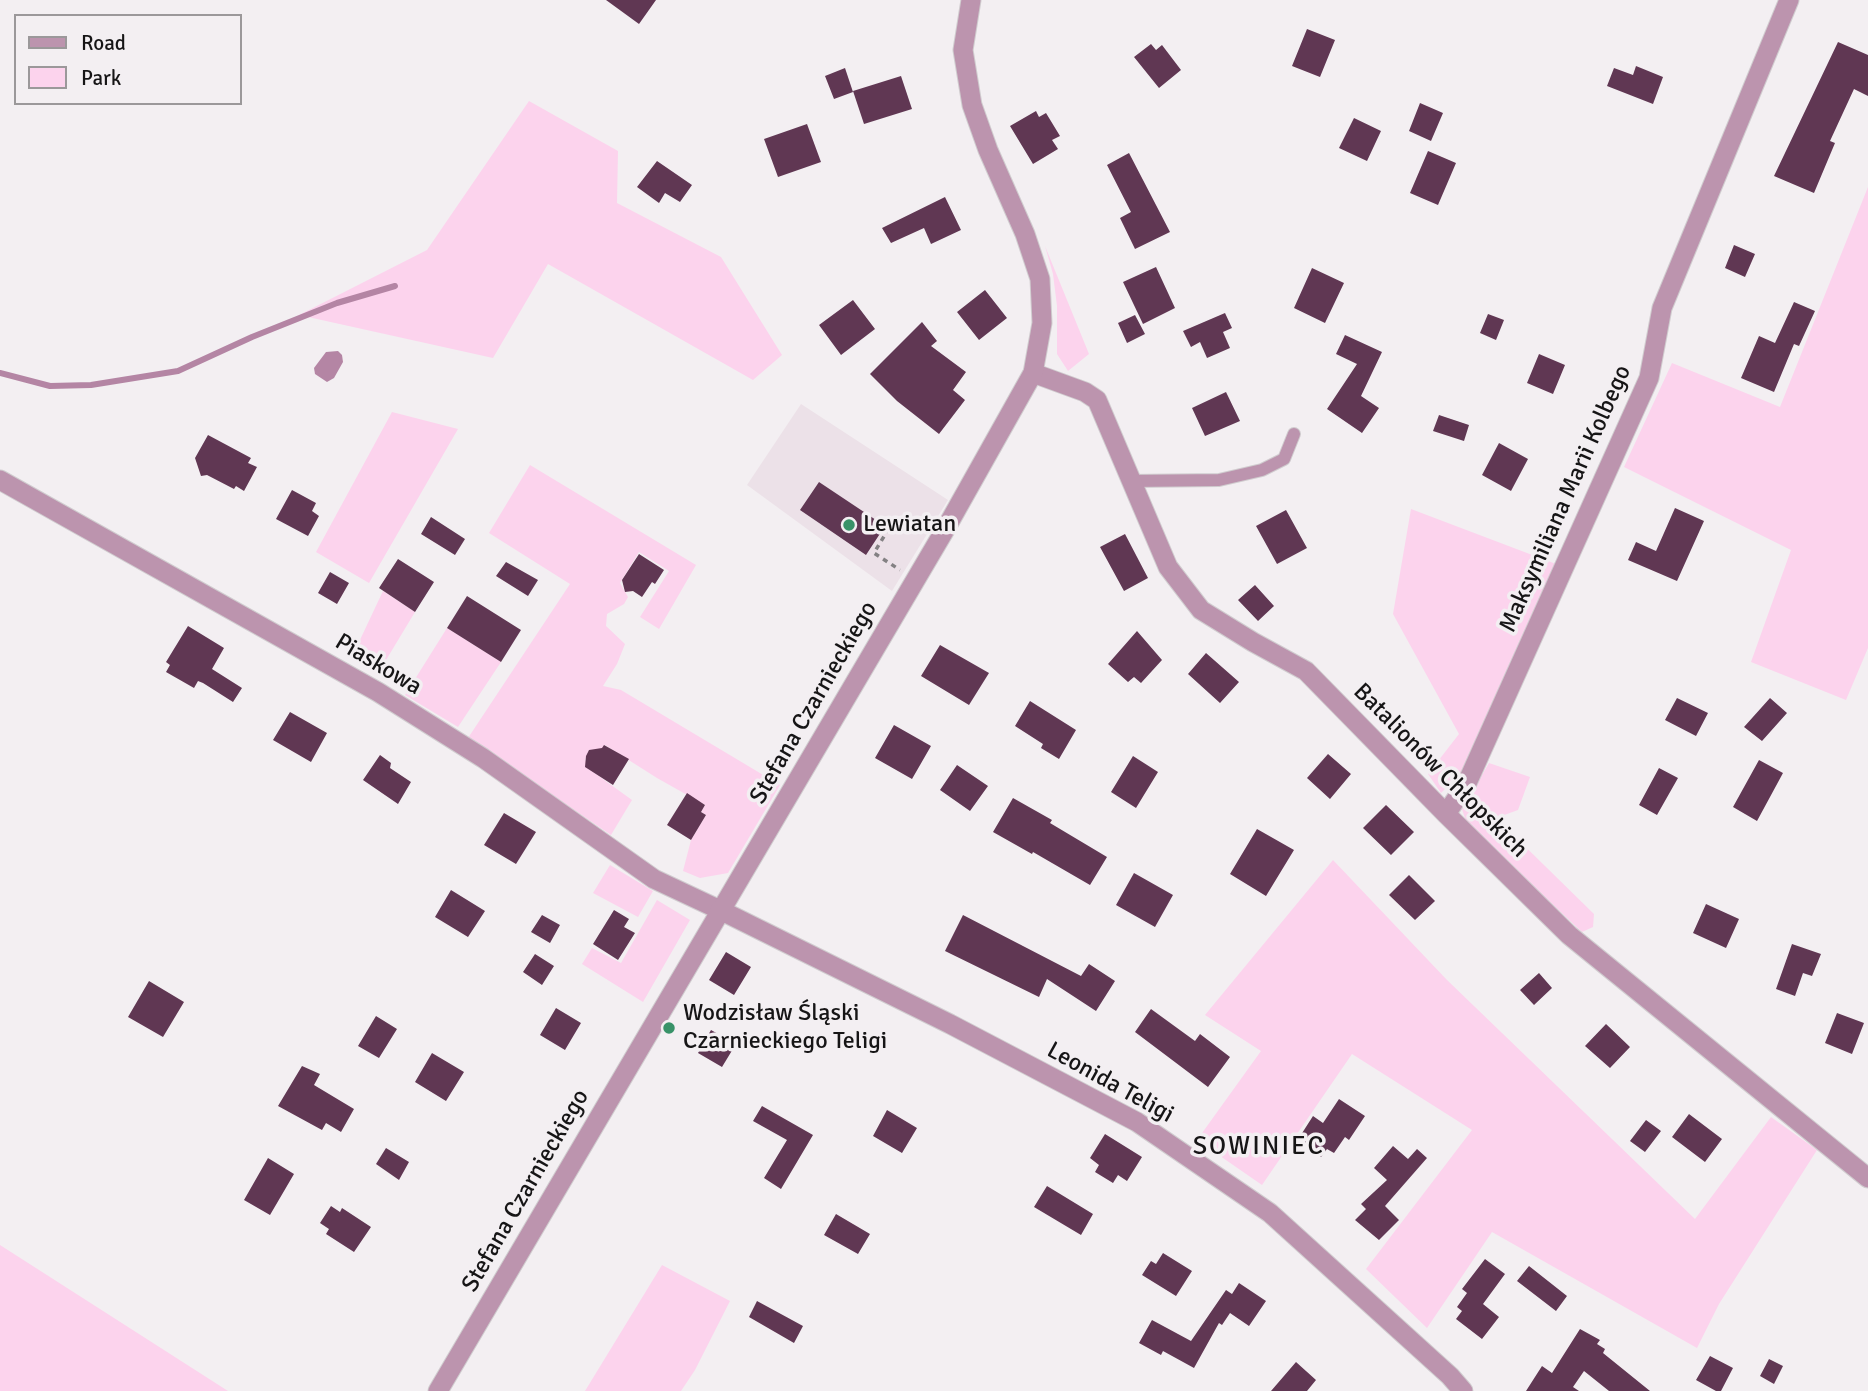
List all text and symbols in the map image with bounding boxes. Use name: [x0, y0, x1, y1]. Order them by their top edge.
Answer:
legend: [14, 14, 242, 105]
text: Road: [81, 30, 126, 56]
text: Park: [81, 65, 121, 91]
street label: Maksymiliana Marii Kolbego: [1494, 361, 1638, 637]
place label: Lewiatan: [863, 511, 956, 539]
marker: Lewiatan: [841, 517, 857, 533]
street label: Stefana Czarnieckiego: [744, 597, 884, 809]
street label: Piaskowa: [329, 628, 427, 702]
street label: Batalionów Chłopskich: [1347, 678, 1533, 864]
place label: Wodzisław Śląski Czarnieckiego Teligi: [683, 1000, 887, 1056]
marker: Wodzisław Śląski Czarnieckiego Teligi: [661, 1020, 677, 1036]
street label: Leonida Teligi: [1042, 1036, 1178, 1130]
street label: Stefana Czarnieckiego: [456, 1085, 596, 1297]
district label: SOWINIEC: [1194, 1131, 1324, 1163]

